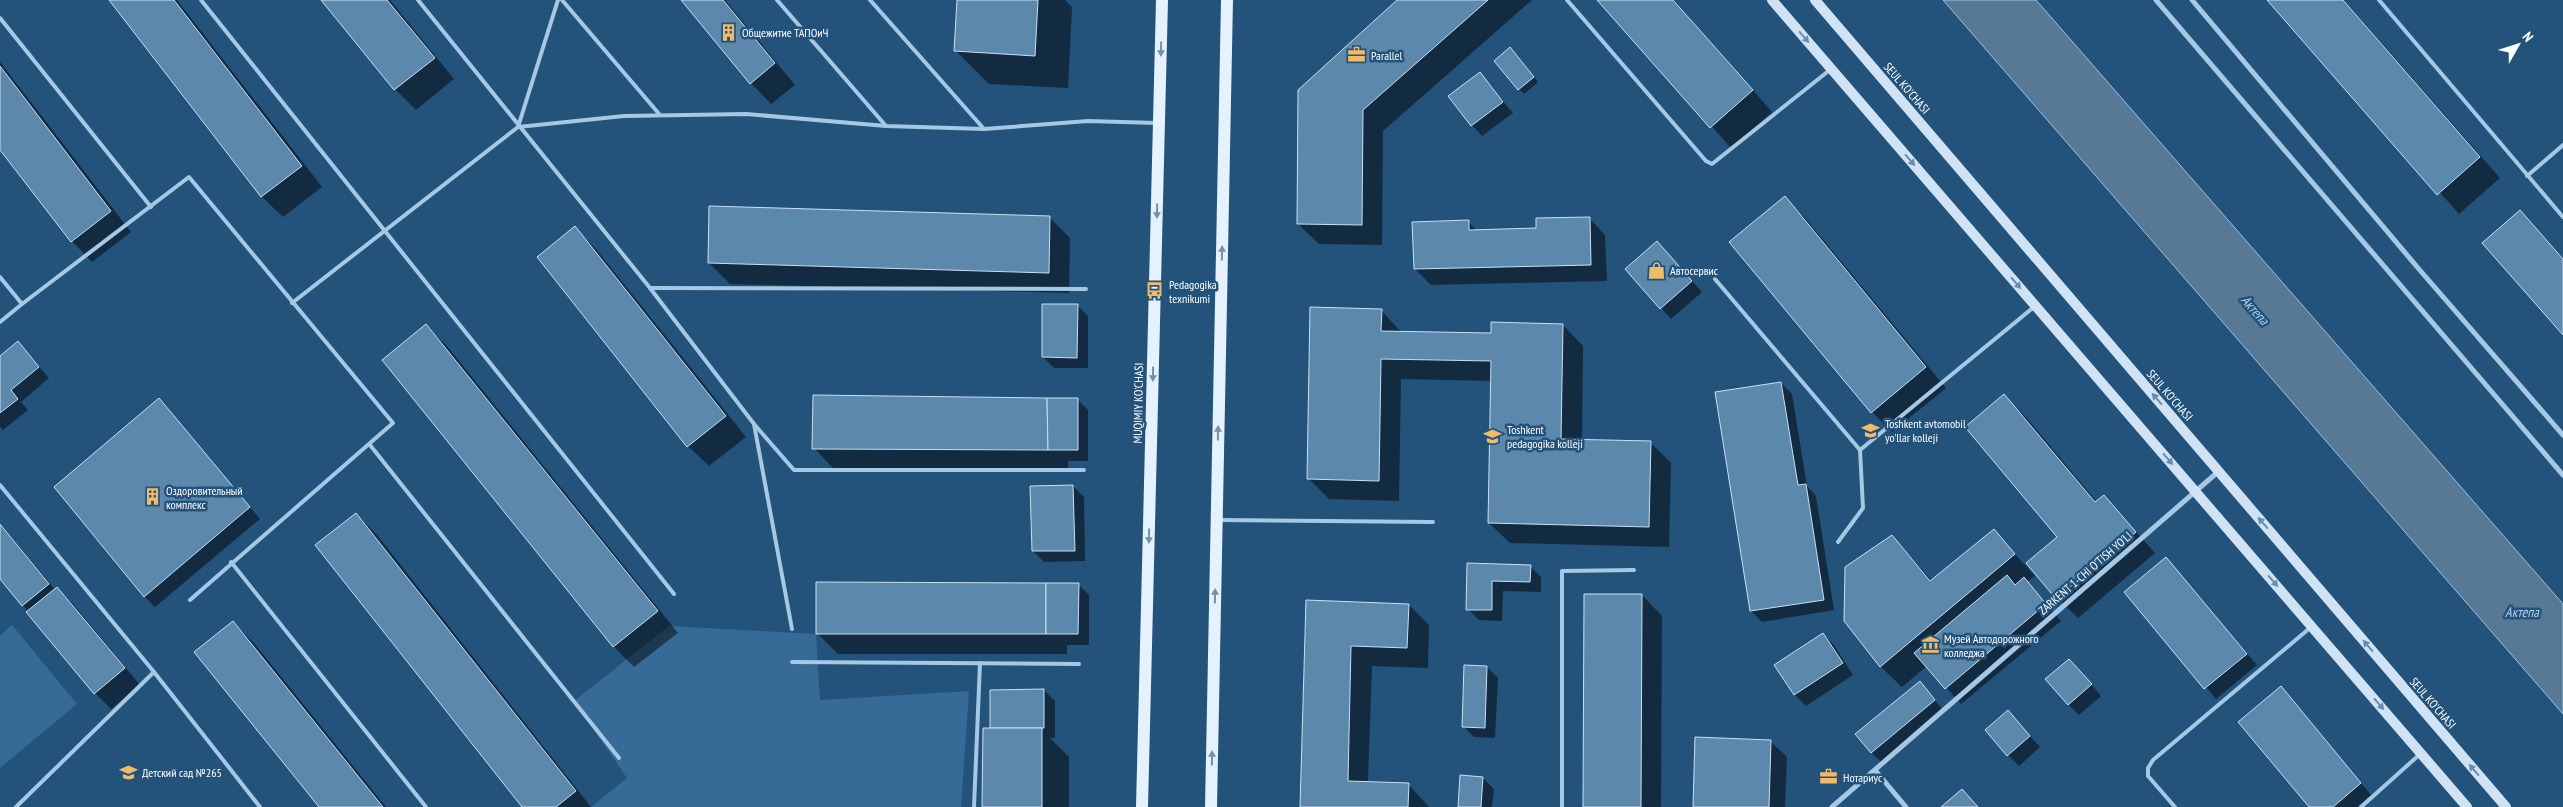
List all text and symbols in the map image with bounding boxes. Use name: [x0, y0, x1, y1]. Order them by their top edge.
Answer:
north arrow: [2493, 20, 2543, 70]
building icon: Общежитие ТАПОиЧ: [718, 22, 738, 42]
place label: Общежитие ТАПОиЧ: [742, 25, 829, 40]
text: N: [2519, 28, 2537, 45]
one-way arrow: [1798, 31, 1809, 43]
one-way arrow: [1157, 41, 1165, 57]
office icon: Parallel: [1347, 45, 1367, 65]
place label: Parallel: [1371, 48, 1403, 63]
street label: SEUL KO'CHASI: [1881, 59, 1933, 117]
one-way arrow: [1904, 154, 1915, 167]
one-way arrow: [1153, 203, 1161, 219]
one-way arrow: [1218, 245, 1226, 261]
shop icon: Автосервис: [1646, 260, 1666, 280]
place label: Автосервис: [1670, 263, 1719, 278]
one-way arrow: [2011, 276, 2022, 289]
place label: Pedagogika texnikumi: [1169, 277, 1217, 306]
bus stop icon: Pedagogika texnikumi: [1145, 281, 1165, 301]
water label: Актепа: [2237, 291, 2274, 330]
street label: MUQIMIY KO'CHASI: [1130, 363, 1146, 443]
one-way arrow: [1149, 366, 1157, 382]
street label: SEUL KO'CHASI: [2144, 366, 2196, 424]
one-way arrow: [2151, 394, 2163, 406]
place label: Toshkent avtomobil yo'llar kolleji: [1885, 416, 1966, 445]
school or university icon: Toshkent avtomobil yo'llar kolleji: [1861, 420, 1881, 440]
place label: Toshkent pedagogika kolleji: [1507, 422, 1583, 451]
one-way arrow: [1215, 425, 1223, 441]
school or university icon: Toshkent pedagogika kolleji: [1483, 426, 1503, 446]
one-way arrow: [2162, 453, 2173, 465]
place label: Оздоровительный комплекс: [166, 483, 243, 512]
building icon: Оздоровительный комплекс: [142, 487, 162, 507]
one-way arrow: [2257, 517, 2268, 530]
one-way arrow: [1145, 528, 1153, 544]
street label: ZARKENT 1-CHI O'TISH YO'LI: [2035, 528, 2135, 618]
one-way arrow: [2267, 574, 2278, 587]
one-way arrow: [1211, 588, 1219, 604]
water label: Актепа: [2505, 603, 2540, 621]
place label: Музей Автодорожного колледжа: [1944, 631, 2038, 660]
museum icon: Музей Автодорожного колледжа: [1920, 635, 1940, 655]
one-way arrow: [2363, 640, 2374, 653]
street label: SEUL KO'CHASI: [2407, 674, 2459, 732]
one-way arrow: [2373, 697, 2384, 710]
one-way arrow: [1208, 750, 1216, 766]
school or university icon: Детский сад №265: [118, 762, 138, 782]
one-way arrow: [2469, 764, 2480, 776]
place label: Детский сад №265: [142, 765, 222, 780]
office icon: Нотариус: [1819, 767, 1839, 787]
place label: Нотариус: [1843, 770, 1883, 785]

